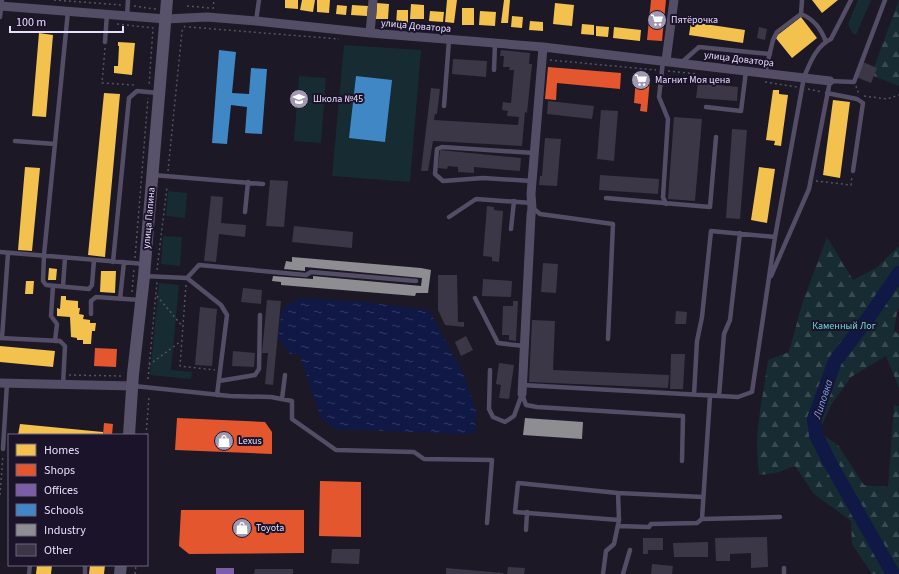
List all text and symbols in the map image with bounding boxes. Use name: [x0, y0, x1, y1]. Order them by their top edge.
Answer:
scale bar: [10, 8, 123, 34]
supermarket icon: Пятёрочка: [646, 9, 668, 31]
place label: Пятёрочка: [671, 13, 718, 27]
text: 100 m: [16, 14, 46, 31]
street label: улица Доватора: [380, 16, 452, 36]
street label: улица Доватора: [703, 48, 775, 70]
supermarket icon: Магнит Моя цена: [630, 69, 652, 91]
place label: Магнит Моя цена: [655, 73, 730, 87]
school or university icon: Школа №45: [288, 88, 310, 110]
place label: Школа №45: [313, 92, 363, 106]
street label: улица Папина: [139, 187, 159, 249]
park label: Каменный Лог: [812, 319, 876, 333]
water label: Липовка: [809, 377, 836, 421]
shop icon: Lexus: [213, 430, 235, 452]
legend: [8, 434, 148, 566]
place label: Lexus: [238, 434, 262, 448]
text: Homes: [44, 442, 79, 459]
text: Shops: [44, 462, 75, 479]
text: Offices: [44, 482, 78, 499]
text: Schools: [44, 502, 84, 519]
shop icon: Toyota: [231, 517, 253, 539]
place label: Toyota: [256, 521, 284, 535]
text: Industry: [44, 522, 86, 539]
text: Other: [44, 542, 74, 559]

